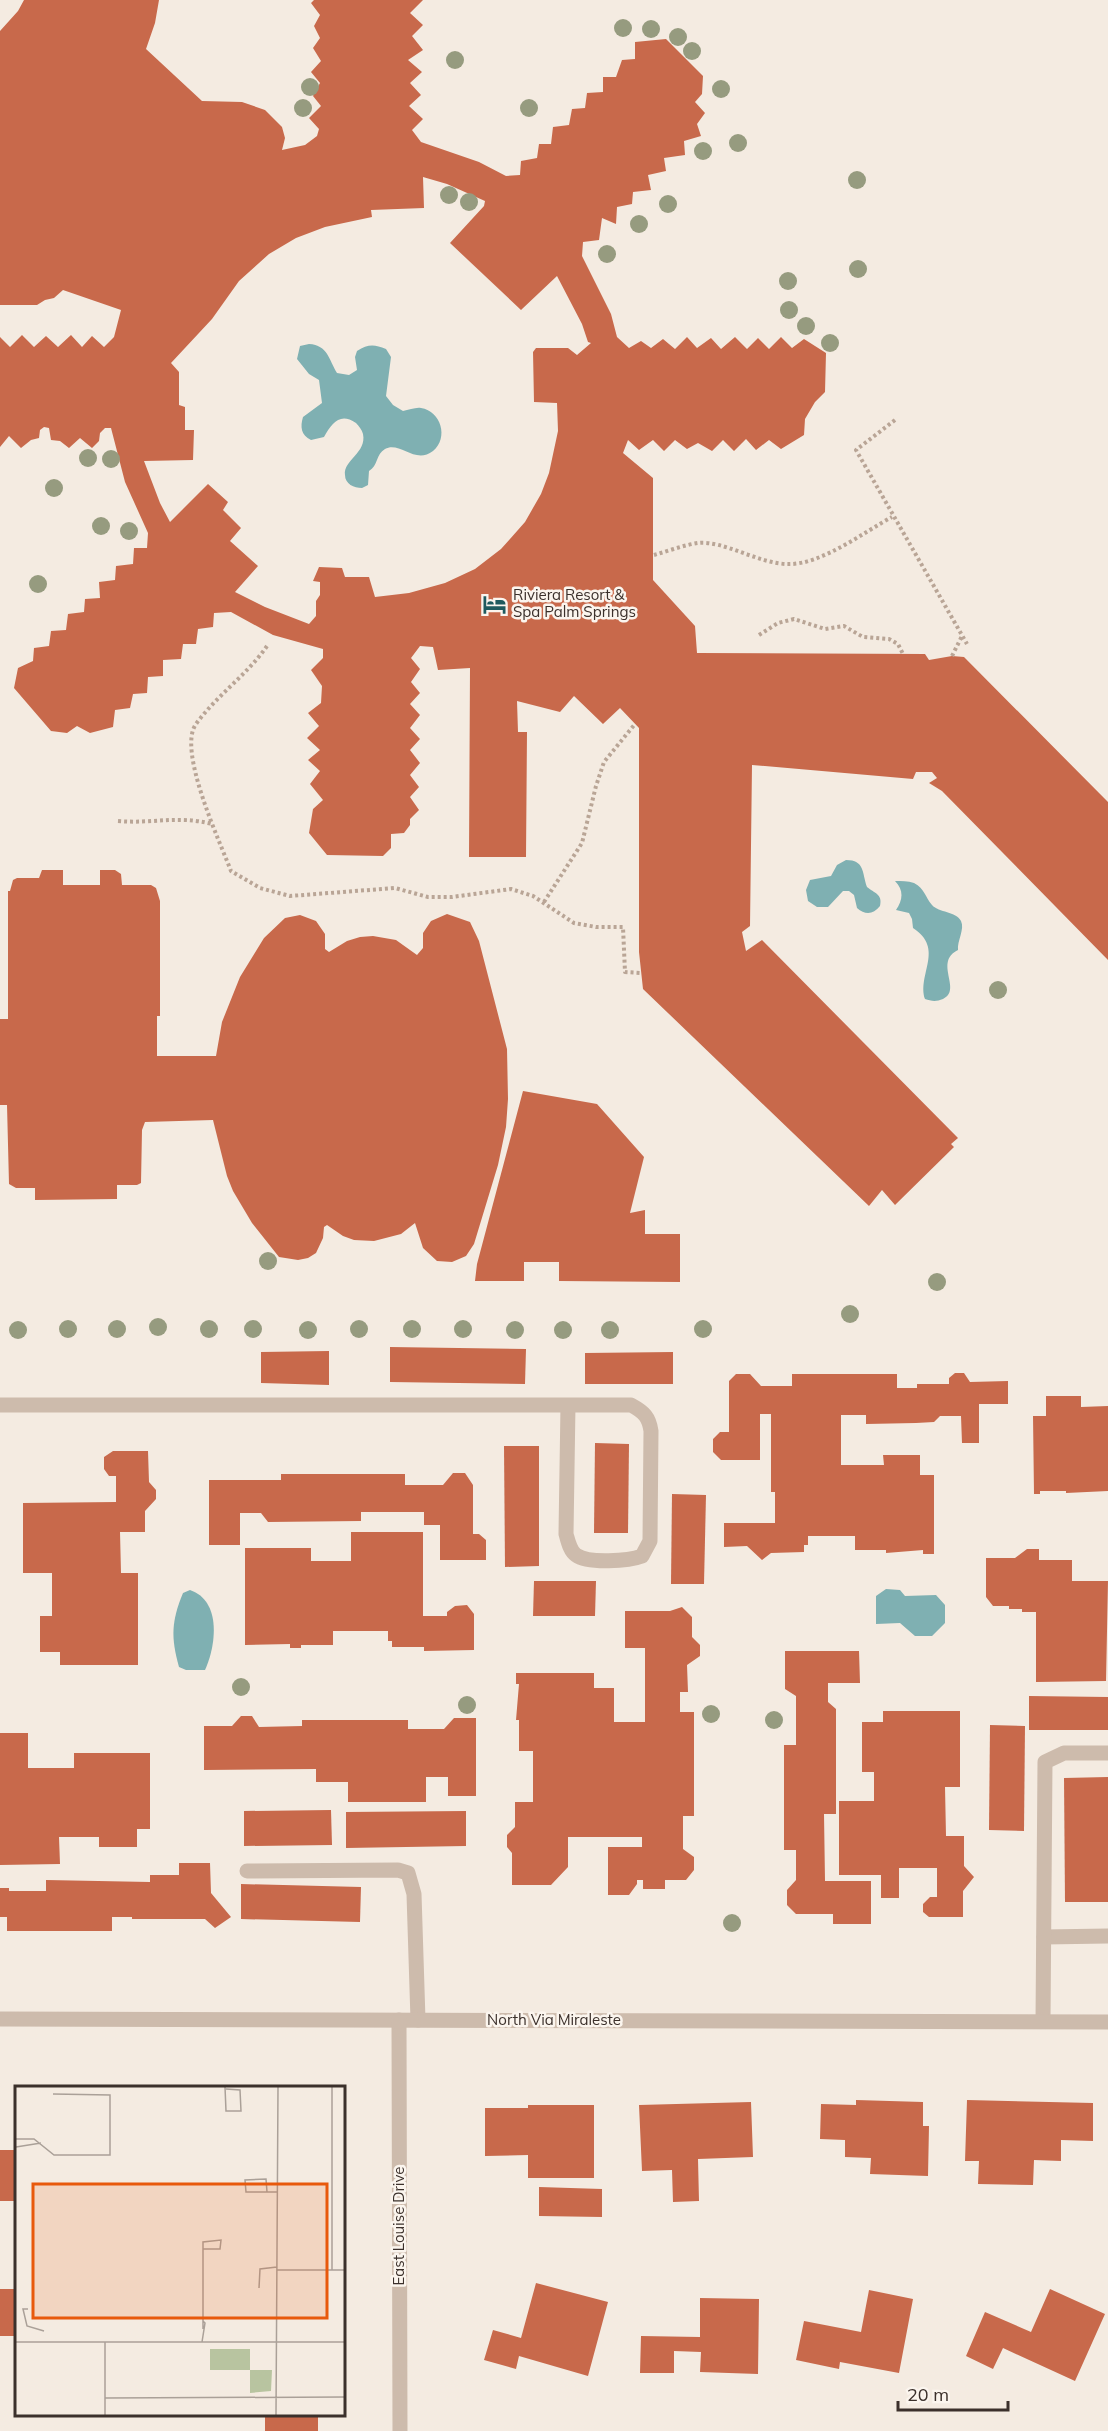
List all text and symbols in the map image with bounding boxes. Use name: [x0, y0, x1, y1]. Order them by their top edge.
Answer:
place label: Riviera Resort & Spa Palm Springs: [513, 585, 636, 621]
hotel icon: Riviera Resort & Spa Palm Springs: [482, 591, 508, 617]
street label: North Via Miraleste: [487, 2010, 621, 2029]
inset map: [15, 2086, 345, 2416]
street label: East Louise Drive: [389, 2167, 408, 2285]
scale bar: [898, 2374, 1008, 2412]
text: 20 m: [907, 2383, 949, 2406]

